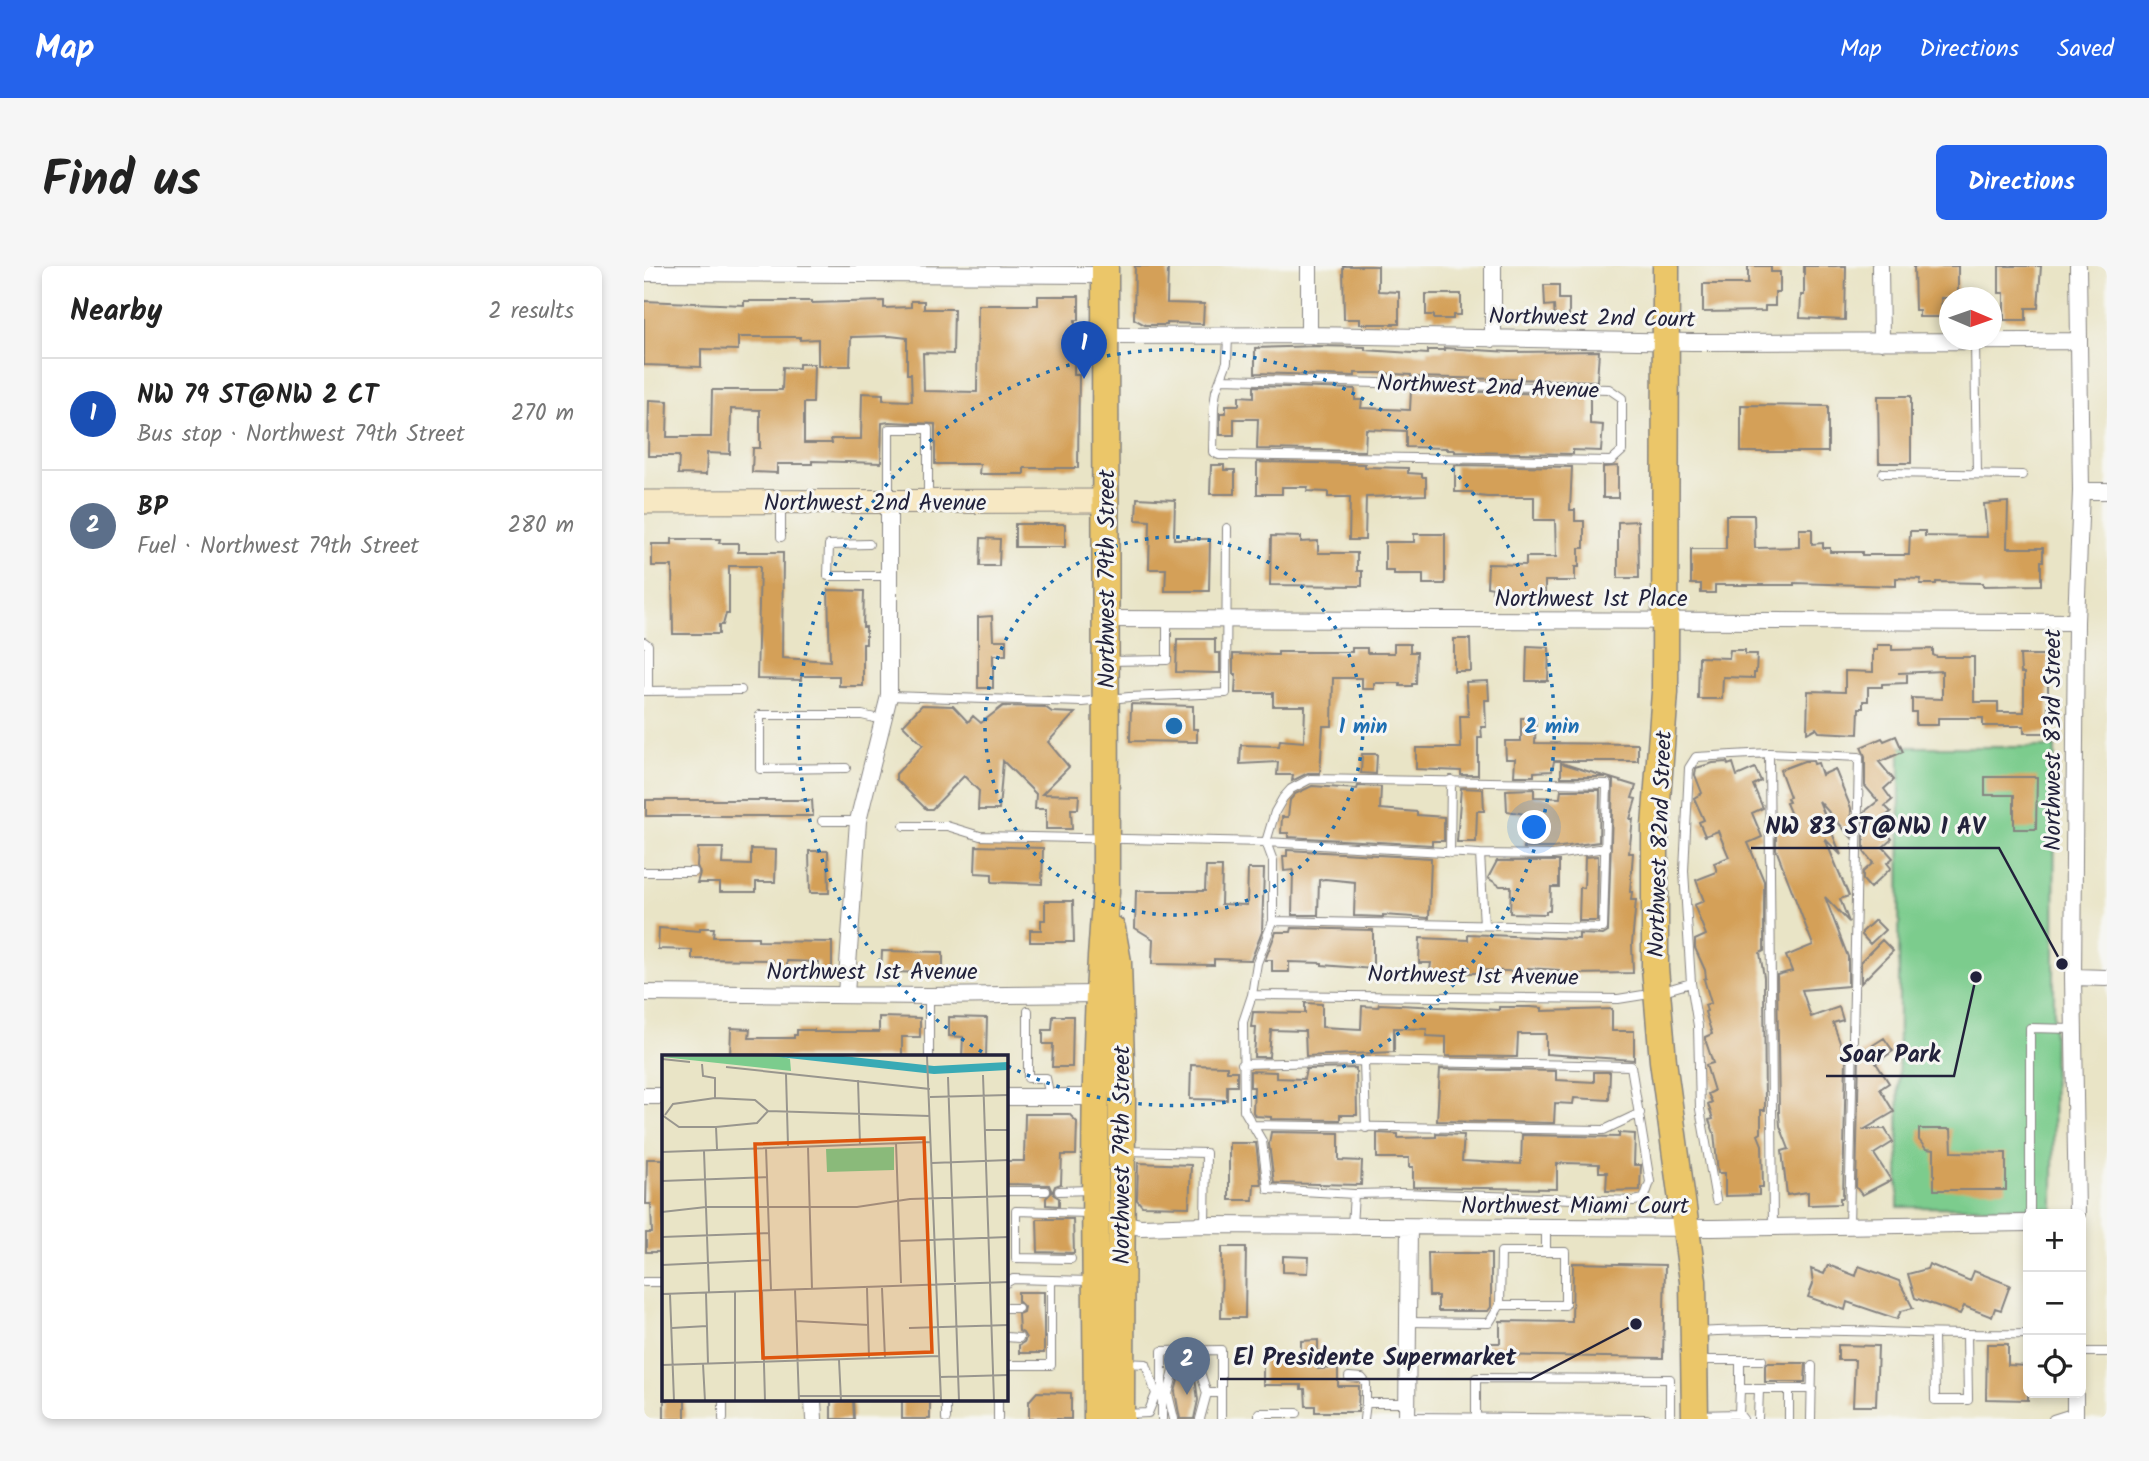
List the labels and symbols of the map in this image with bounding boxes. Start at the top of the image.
north arrow [1939,287,2002,350]
street label: Northwest 2nd Court [1488,299,1697,339]
pin: 1 [1061,321,1107,379]
street label: Northwest 2nd Avenue [1376,366,1600,410]
street label: Northwest 79th Street [1090,468,1126,689]
street label: Northwest 2nd Avenue [764,486,986,522]
street label: Northwest 1st Place [1494,582,1688,618]
street label: Northwest 83rd Street [2036,628,2072,851]
text: 1 min [1339,711,1387,744]
text: 2 min [1525,711,1579,744]
centre of rings [1162,714,1186,738]
street label: Northwest 82nd Street [1639,729,1683,958]
callout: NW 83 ST@NW 1 AV [1751,803,1999,848]
text: NW 83 ST@NW 1 AV [1765,808,1987,847]
your location [1517,810,1551,844]
street label: Northwest 1st Avenue [766,955,978,991]
street label: Northwest 1st Avenue [1367,957,1579,997]
callout: Soar Park [1826,1031,1954,1076]
text: Soar Park [1840,1036,1941,1075]
street label: Northwest 79th Street [1105,1044,1141,1265]
inset map [662,1055,1008,1402]
street label: Northwest Miami Court [1461,1189,1690,1225]
callout: El Presidente Supermarket [1220,1334,1531,1379]
pin: 2 [1164,1337,1210,1395]
text: El Presidente Supermarket [1234,1339,1518,1378]

